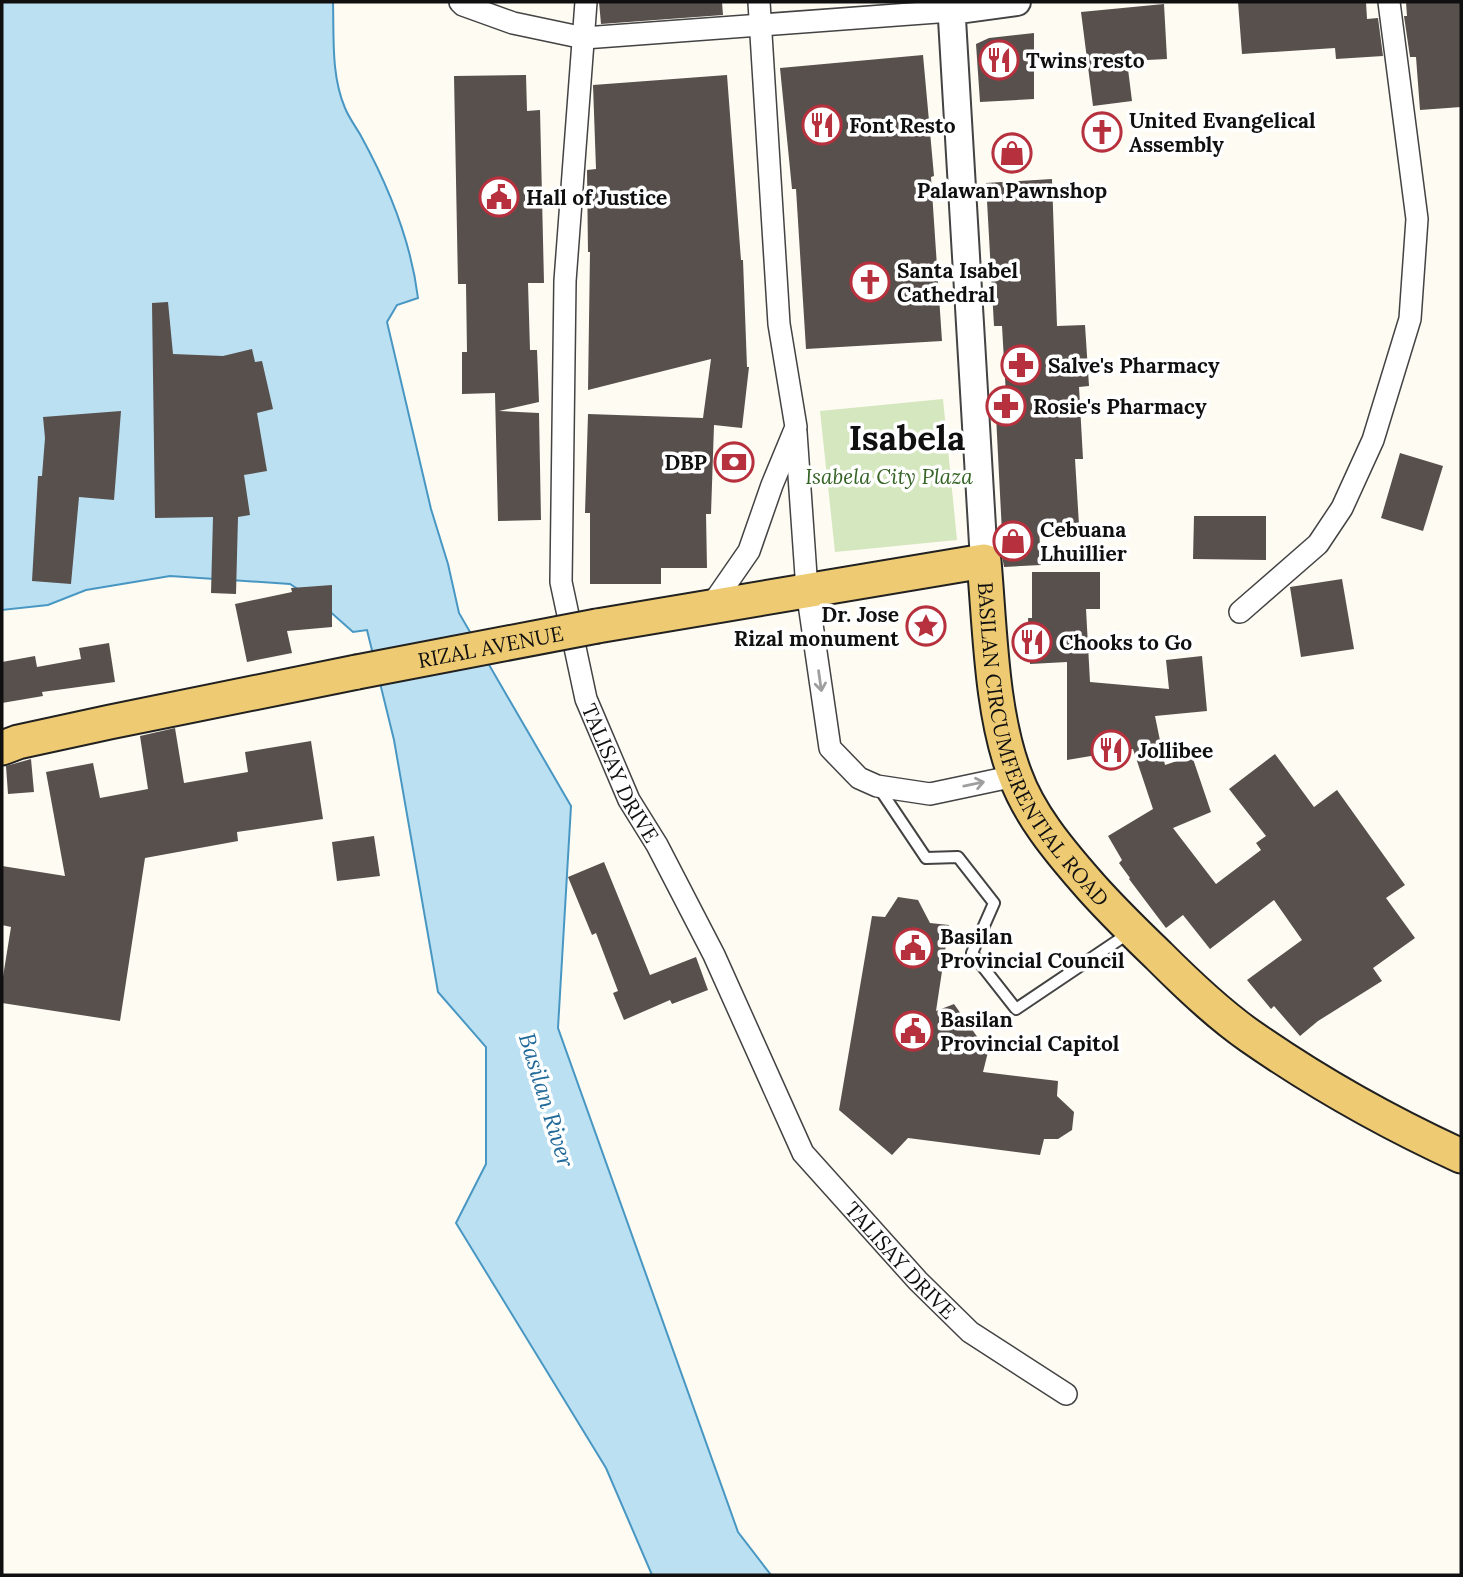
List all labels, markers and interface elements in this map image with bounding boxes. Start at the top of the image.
restaurant icon: Twins resto [978,39,1020,81]
place label: Twins resto [1026,47,1145,74]
restaurant icon: Font Resto [801,104,843,146]
place label: United Evangelical Assembly [1129,107,1316,158]
church icon: United Evangelical Assembly [1081,111,1123,153]
place label: Font Resto [849,112,956,139]
shop icon: Palawan Pawnshop [991,132,1033,174]
public building icon: Hall of Justice [478,176,520,218]
place label: Palawan Pawnshop [917,177,1107,204]
place label: Hall of Justice [526,184,667,211]
place label: Santa Isabel Cathedral [897,257,1018,308]
church icon: Santa Isabel Cathedral [849,261,891,303]
pharmacy icon: Salve's Pharmacy [1000,344,1042,386]
place label: Salve's Pharmacy [1048,352,1220,379]
pharmacy icon: Rosie's Pharmacy [985,385,1027,427]
place label: Rosie's Pharmacy [1033,393,1207,420]
district label: Isabela [849,415,965,460]
bank icon: DBP [713,441,755,483]
place label: DBP [664,449,708,476]
park label: Isabela City Plaza [805,463,973,490]
place label: Cebuana Lhuillier [1040,516,1127,567]
shop icon: Cebuana Lhuillier [992,520,1034,562]
street label: BASILAN CIRCUMFERENTIAL ROAD [972,581,1115,912]
place label: Dr. Jose Rizal monument [734,601,899,652]
place icon: Dr. Jose Rizal monument [905,605,947,647]
street label: RIZAL AVENUE [415,619,566,674]
restaurant icon: Chooks to Go [1011,621,1053,663]
place label: Chooks to Go [1059,629,1192,656]
one-way arrow [814,669,827,692]
street label: TALISAY DRIVE [576,699,665,847]
restaurant icon: Jollibee [1090,729,1132,771]
place label: Jollibee [1138,737,1213,764]
one-way arrow [962,777,985,791]
place label: Basilan Provincial Council [940,923,1125,974]
public building icon: Basilan Provincial Council [892,927,934,969]
place label: Basilan Provincial Capitol [940,1006,1120,1057]
public building icon: Basilan Provincial Capitol [892,1010,934,1052]
water label: Basilan River [513,1029,581,1171]
street label: TALISAY DRIVE [839,1196,962,1324]

